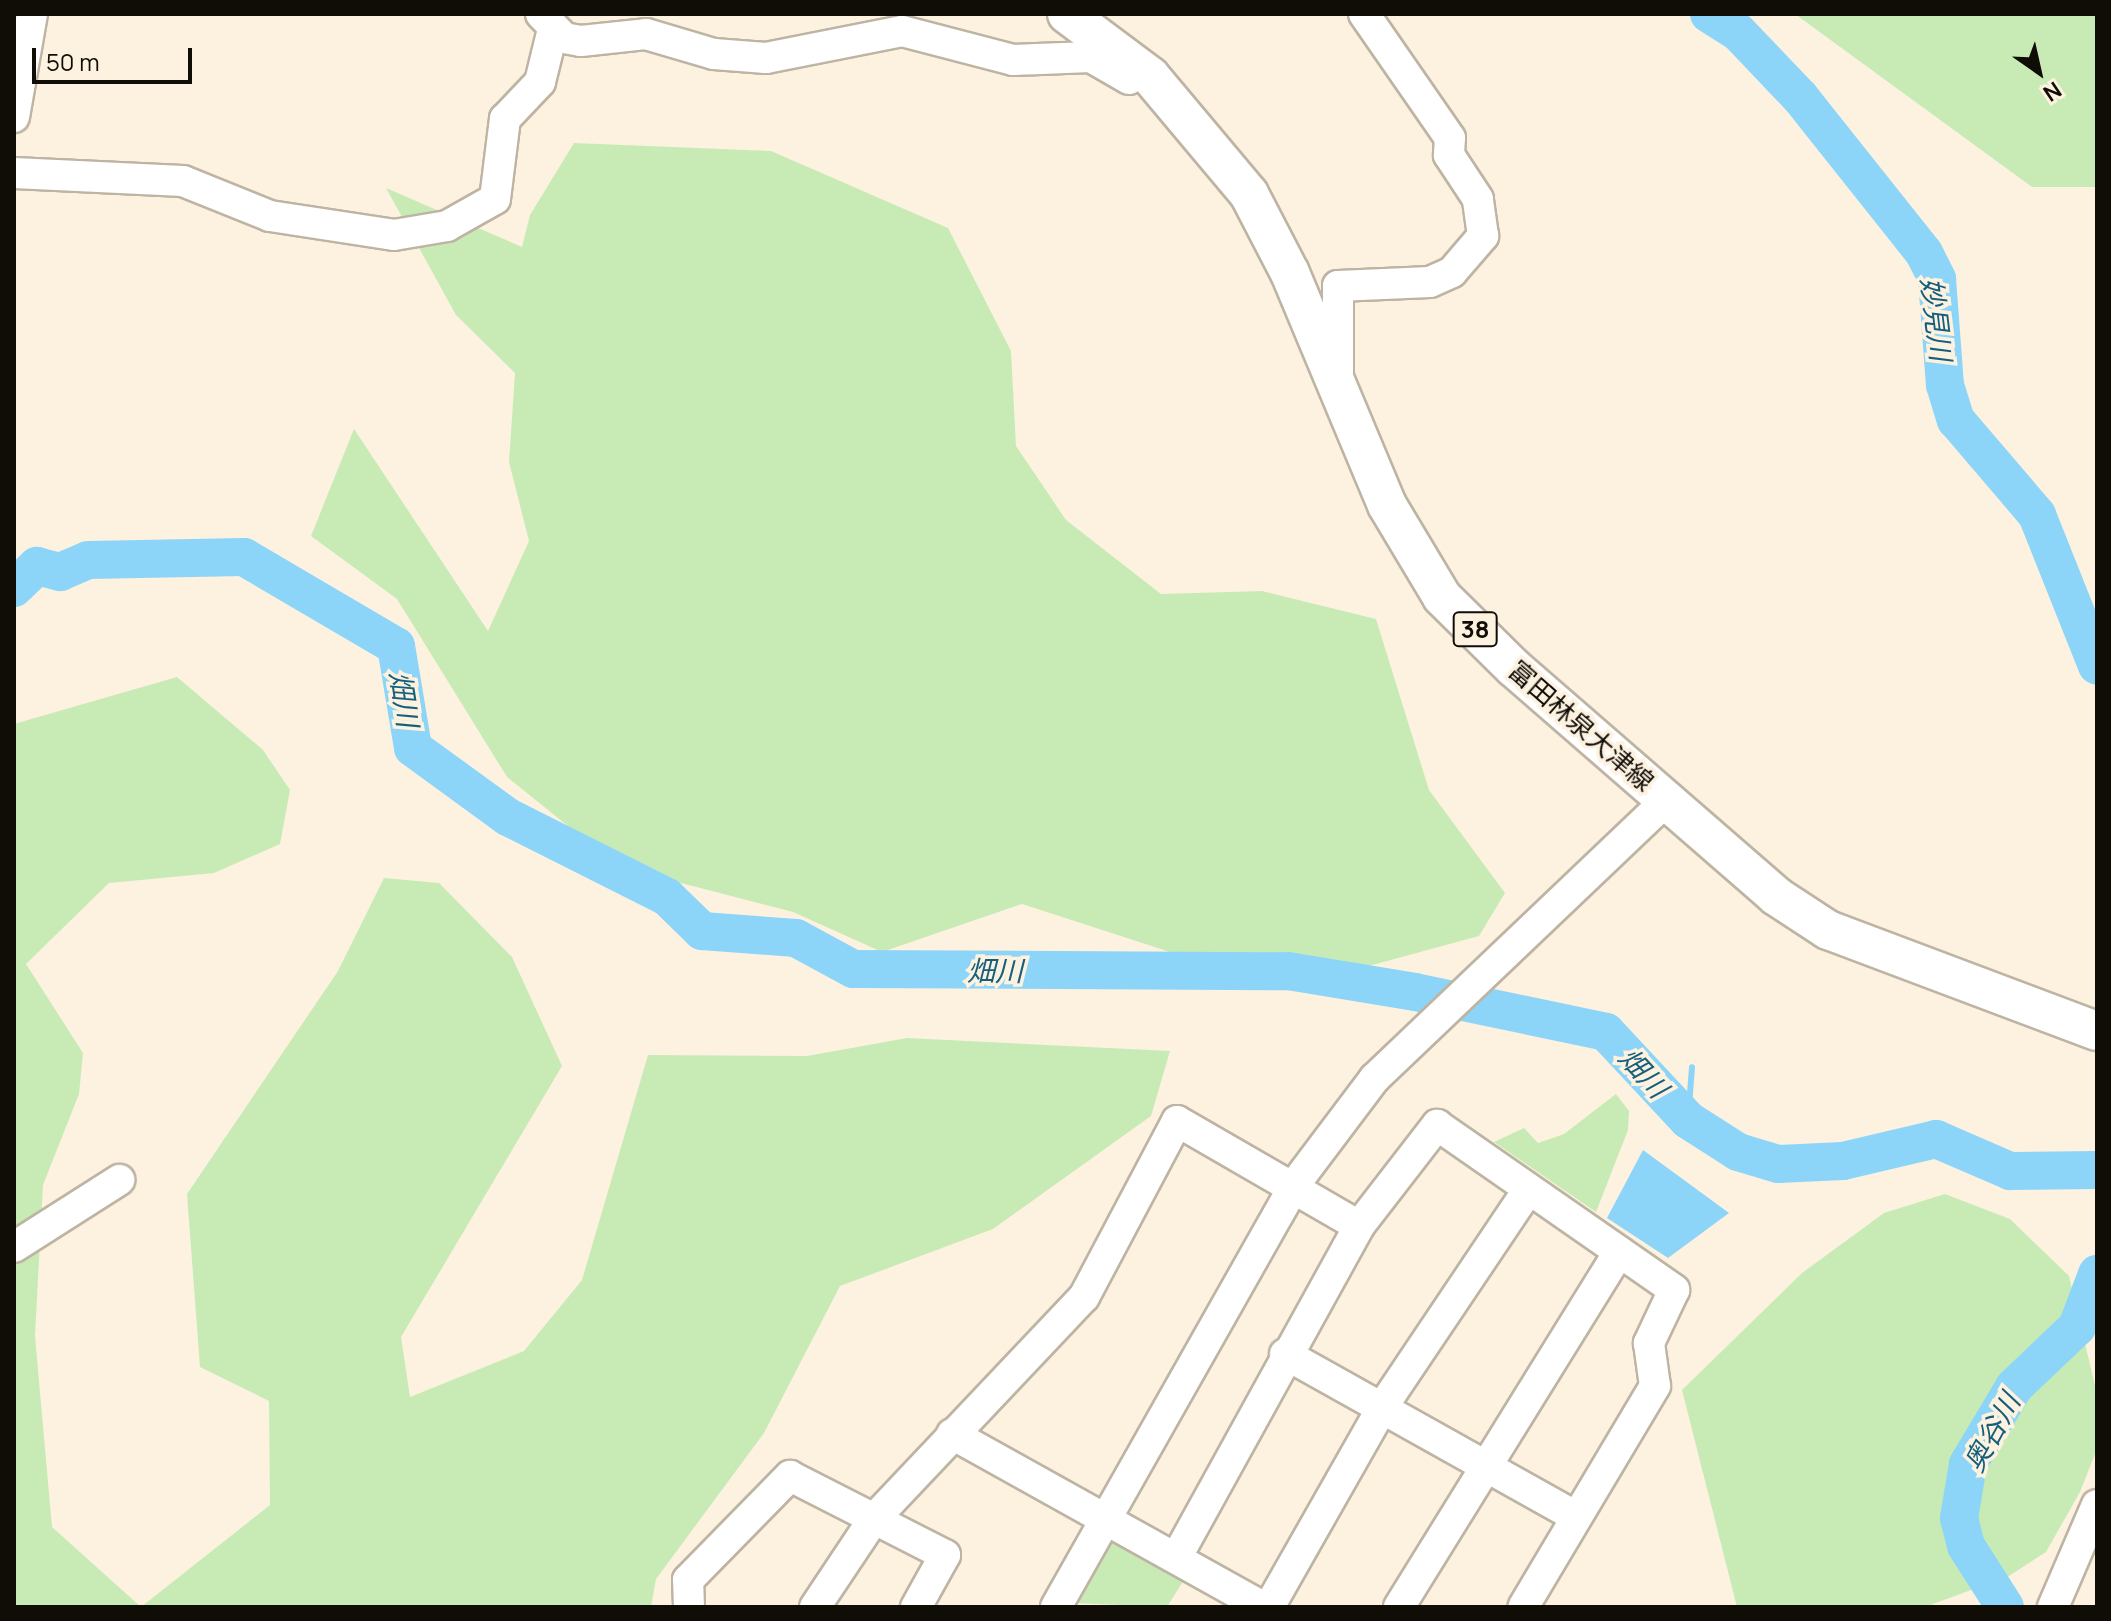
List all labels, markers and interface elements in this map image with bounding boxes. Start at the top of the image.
scale bar [36,32,196,82]
north arrow [1999,32,2079,112]
text: 50 m [46,45,100,78]
text: N [2037,75,2067,109]
water label: 妙見川 [1915,275,1959,363]
road number: 38 [1451,609,1499,649]
street label: 富田林泉大津線 [1502,655,1660,797]
water label: 畑川 [384,669,426,729]
water label: 畑川 [967,953,1023,987]
water label: 畑川 [1613,1040,1675,1104]
water label: 奥谷川 [1956,1387,2026,1477]

